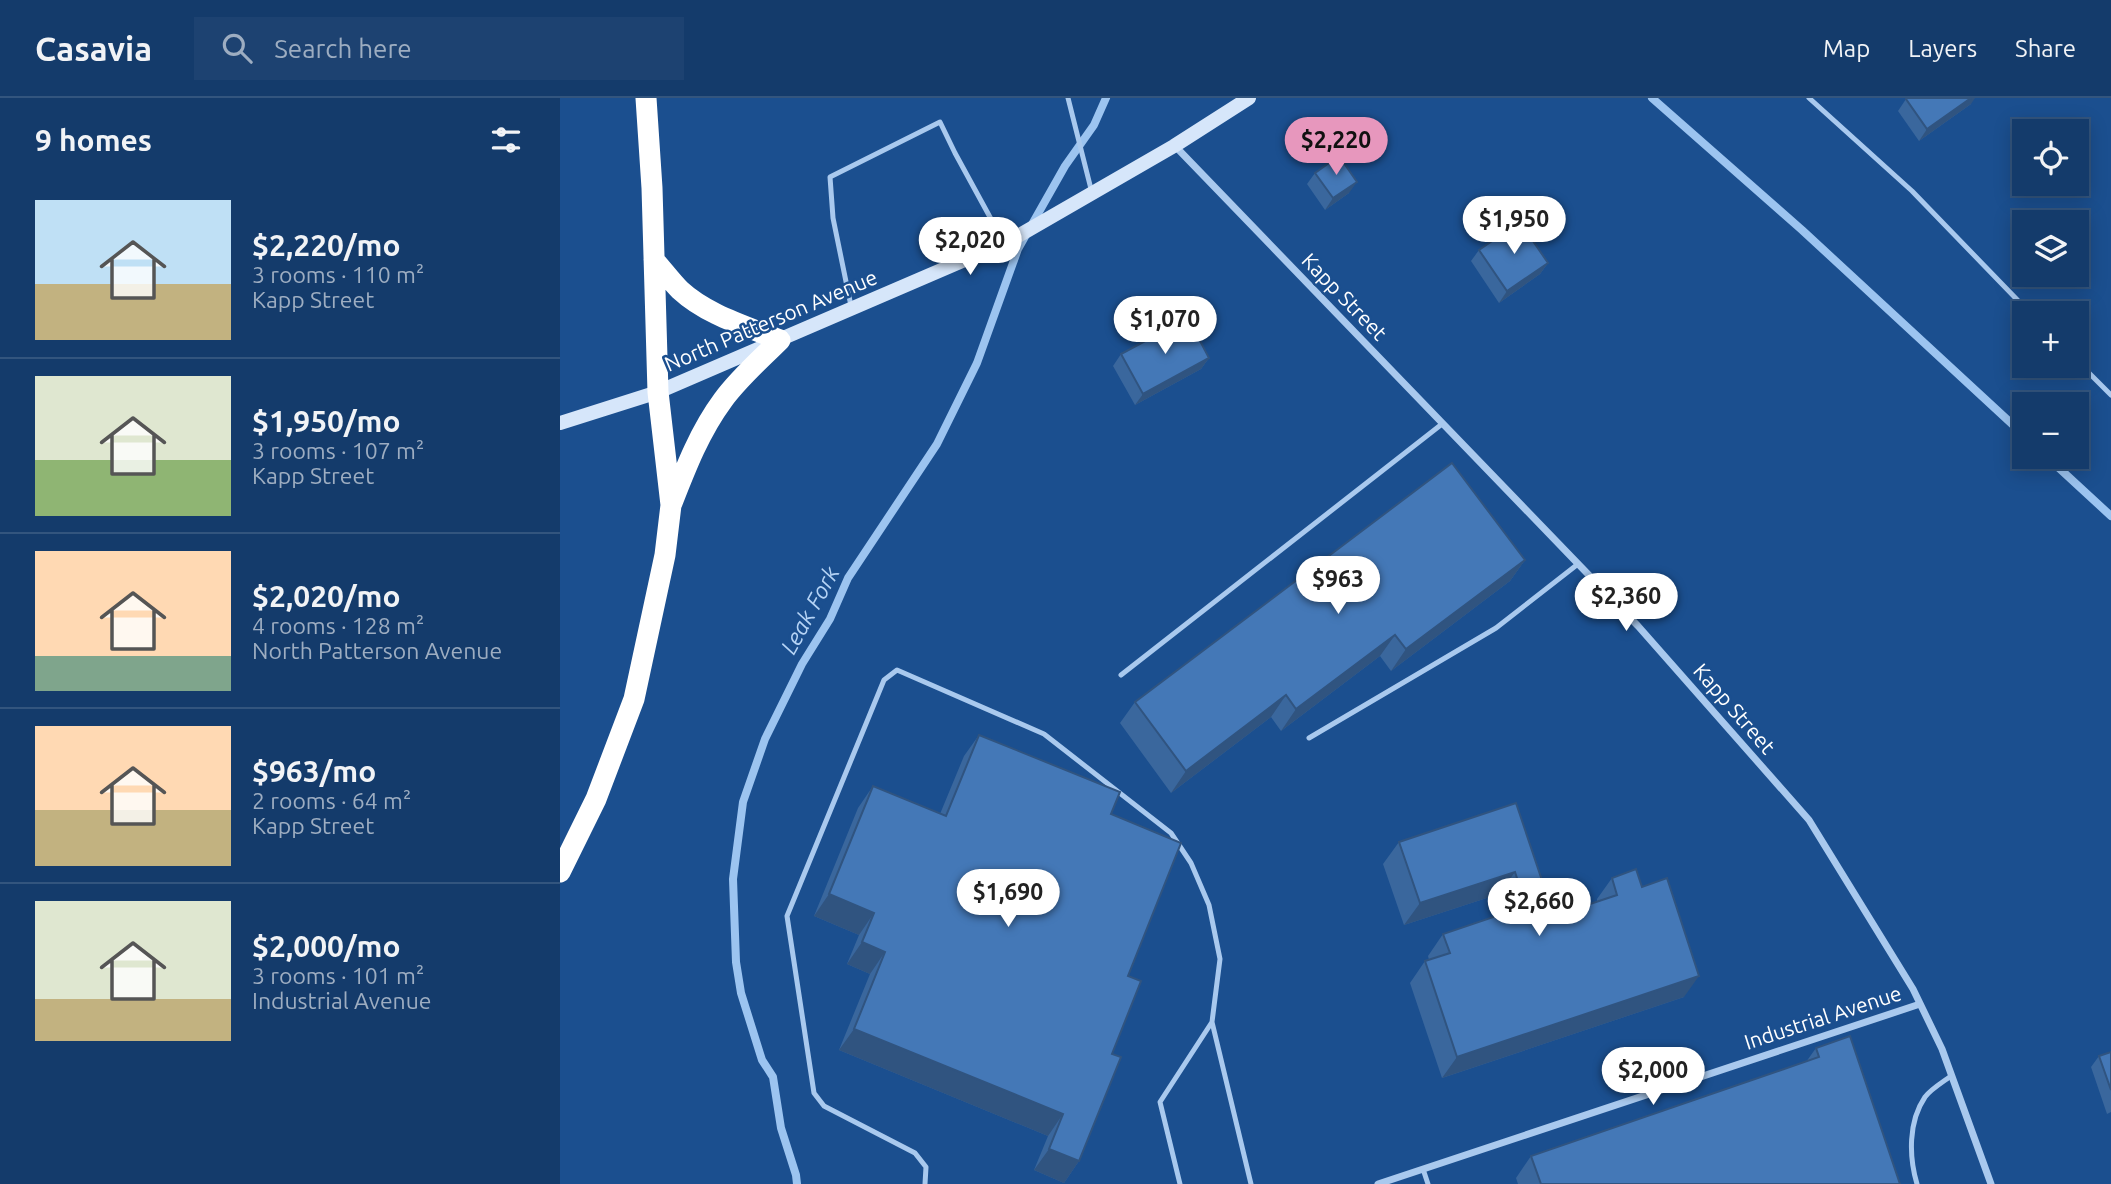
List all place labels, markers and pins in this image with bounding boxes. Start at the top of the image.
pin: $2,220 [1279,118,1393,177]
pin: $1,950 [1457,197,1571,256]
pin: $2,020 [913,218,1027,277]
pin: $1,070 [1108,296,1222,356]
pin: $963 [1297,556,1379,616]
pin: $2,360 [1569,574,1683,633]
pin: $1,690 [951,870,1065,929]
pin: $2,660 [1482,878,1596,938]
pin: $2,000 [1596,1048,1710,1107]

